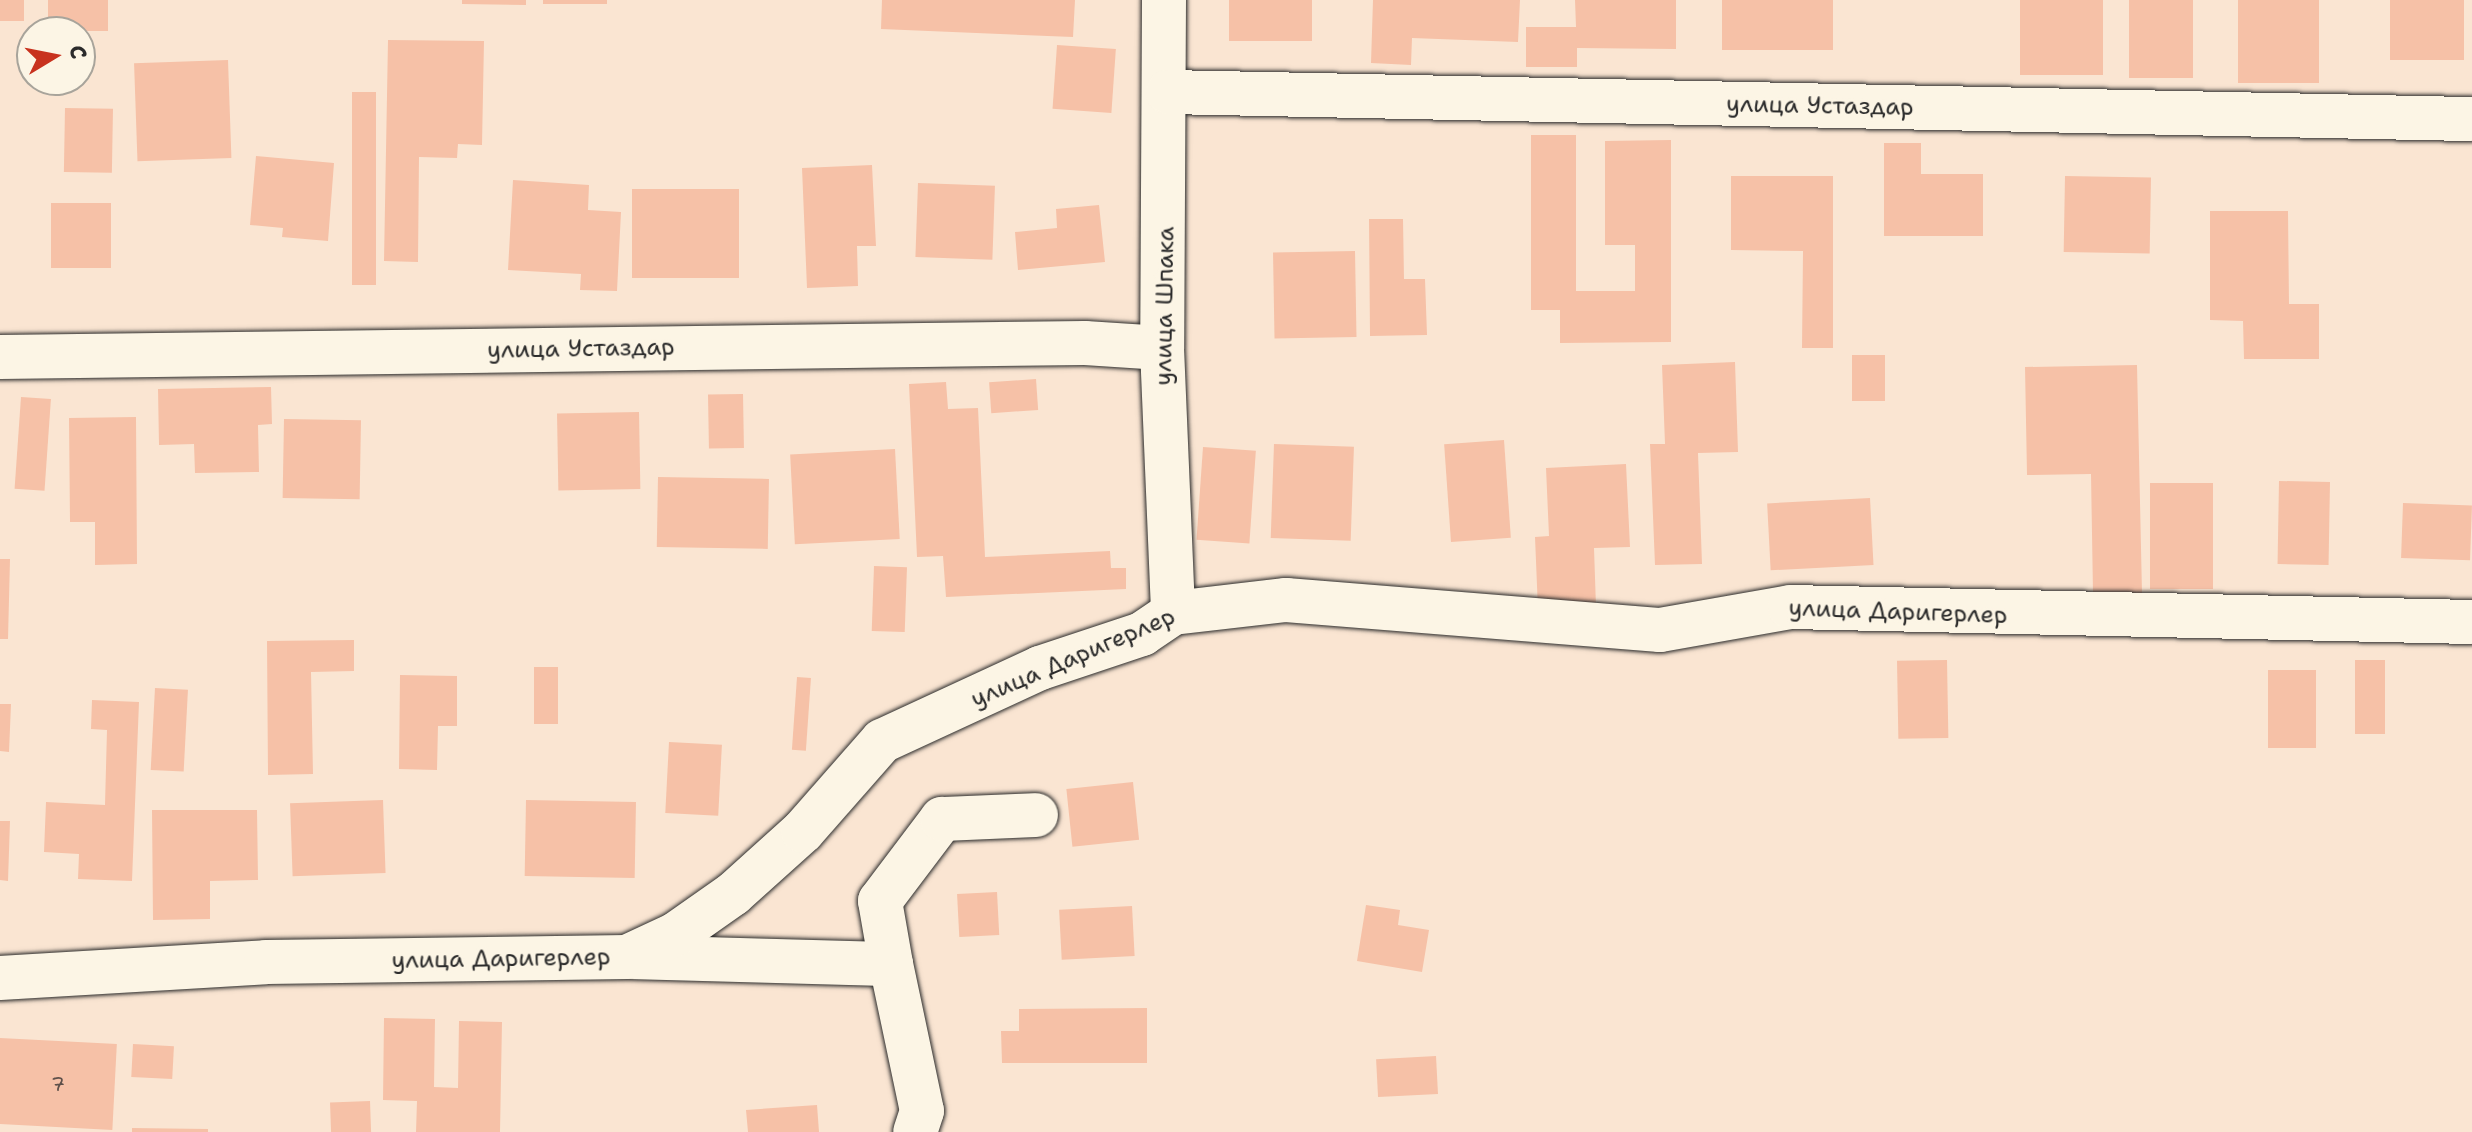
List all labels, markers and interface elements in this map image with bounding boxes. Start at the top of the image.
north arrow [16,16,96,96]
text: С [63,43,94,61]
street label: улица Устаздар [1726,90,1914,122]
street label: улица Шпака [1149,226,1181,386]
street label: улица Устаздар [487,333,675,365]
street label: улица Даригерлер [1788,594,2008,630]
street label: улица Даригерлер [967,602,1179,714]
street label: улица Даригерлер [391,943,611,975]
house number: 7 [51,1072,65,1096]

